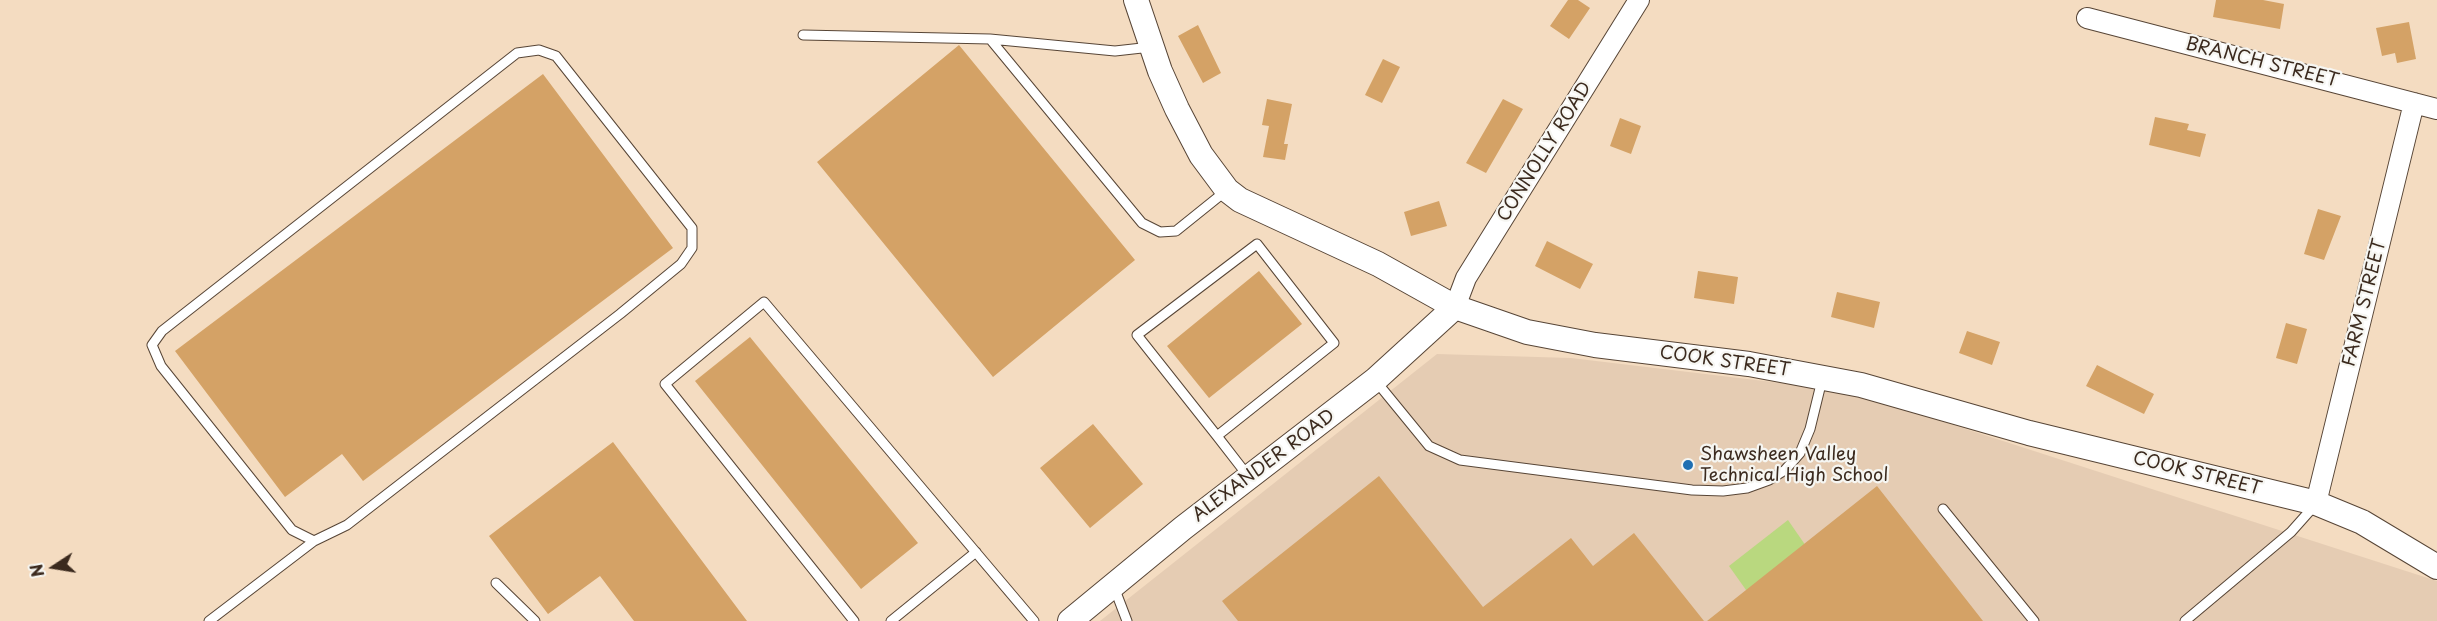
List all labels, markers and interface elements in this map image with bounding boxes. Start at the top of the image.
street label: BRANCH STREET [2183,34,2341,92]
street label: CONNOLLY ROAD [1493,78,1597,226]
street label: FARM STREET [2339,237,2391,369]
street label: COOK STREET [1658,342,1792,382]
street label: ALEXANDER ROAD [1188,405,1340,527]
place label: Shawsheen Valley Technical High School [1700,444,1888,486]
street label: COOK STREET [2130,448,2264,500]
marker: Shawsheen Valley Technical High School [1681,458,1695,472]
north arrow [24,537,84,597]
text: N [23,562,49,579]

